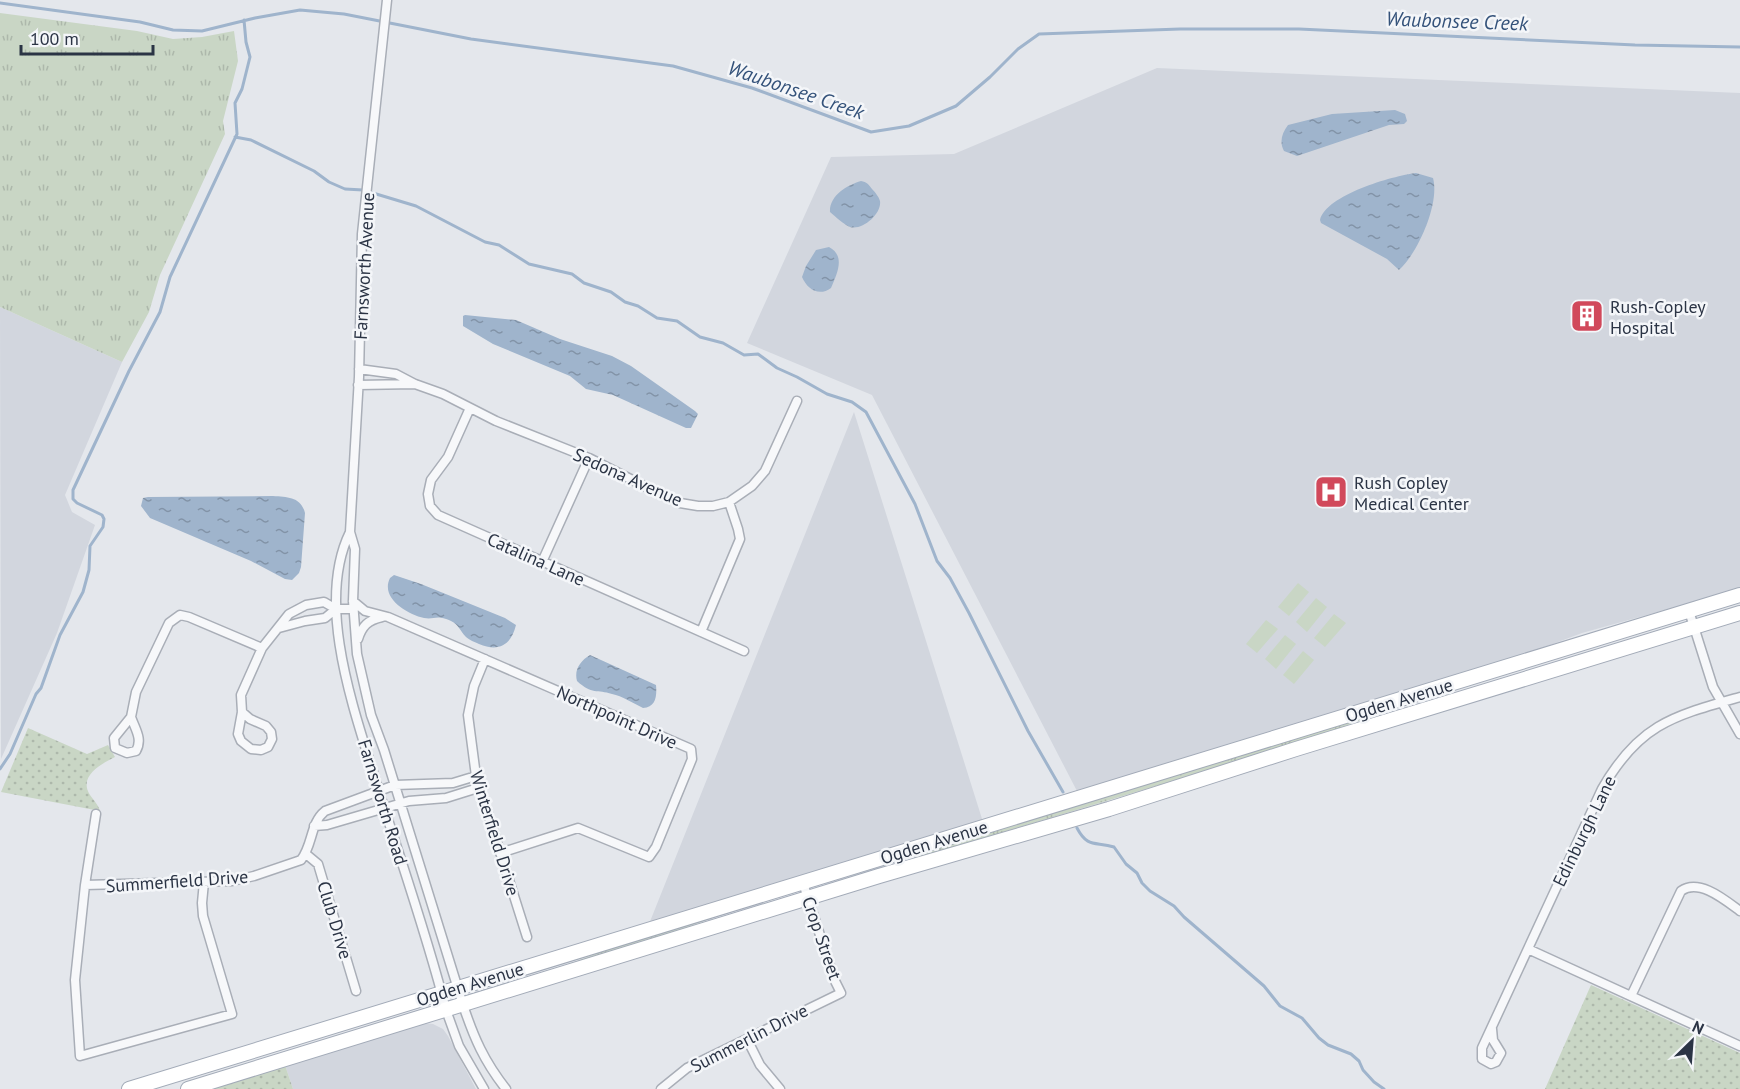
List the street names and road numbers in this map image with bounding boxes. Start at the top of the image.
street label: Farnsworth Avenue [349,192,379,340]
street label: Sedona Avenue [570,443,686,511]
street label: Catalina Lane [484,527,588,591]
street label: Ogden Avenue [1343,673,1455,727]
street label: Northpoint Drive [553,680,681,754]
street label: Farnsworth Road [353,736,413,868]
street label: Winterfield Drive [465,768,525,898]
street label: Edinburgh Lane [1547,772,1621,890]
street label: Ogden Avenue [878,815,990,869]
street label: Summerfield Drive [105,865,249,897]
street label: Club Drive [312,878,358,962]
street label: Crop Street [797,893,847,983]
street label: Ogden Avenue [414,957,526,1011]
street label: Summerlin Drive [686,999,812,1077]

